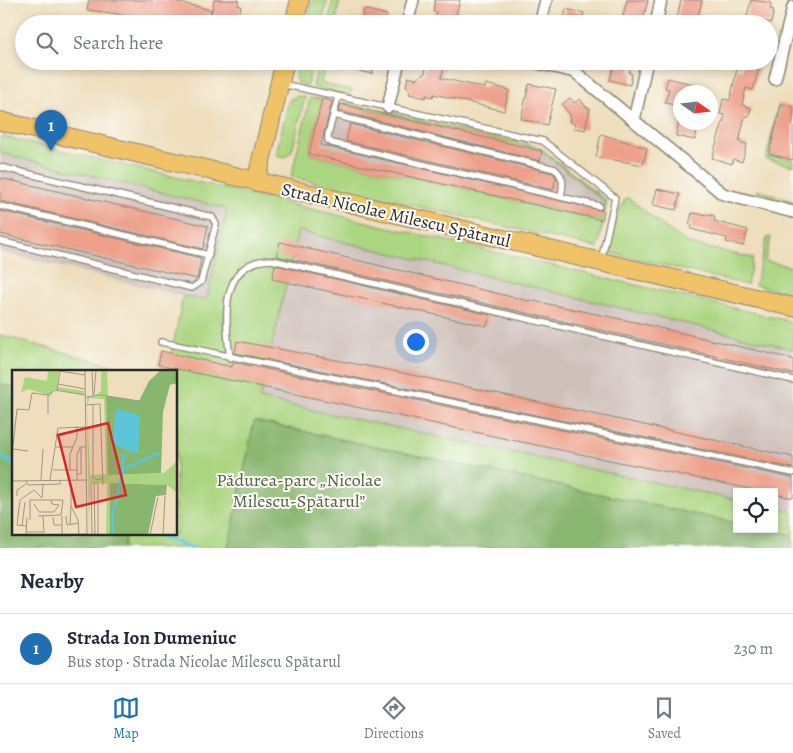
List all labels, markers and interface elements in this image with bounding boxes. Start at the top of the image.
search box [15,15,778,70]
icon: search [33,29,61,57]
text: Search here [73,30,163,56]
north arrow [673,85,718,130]
pin: 1 [35,110,67,151]
street label: Strada Nicolae Milescu Spătarul [279,177,513,253]
your location [403,329,429,355]
inset map [12,370,178,536]
park label: Pădurea-parc „Nicolae Milescu-Spătarul” [217,468,381,513]
map controls [733,488,778,533]
button: locate [733,488,778,533]
text: Nearby [20,567,83,595]
text: Strada Ion Dumeniuc [67,625,236,651]
text: 1 [33,638,39,660]
text: 230 m [734,638,773,660]
text: Bus stop · Strada Nicolae Milescu Spătarul [67,651,341,673]
tab: Map [112,694,140,743]
tab: Directions [364,694,424,743]
tab: Saved [648,694,681,743]

